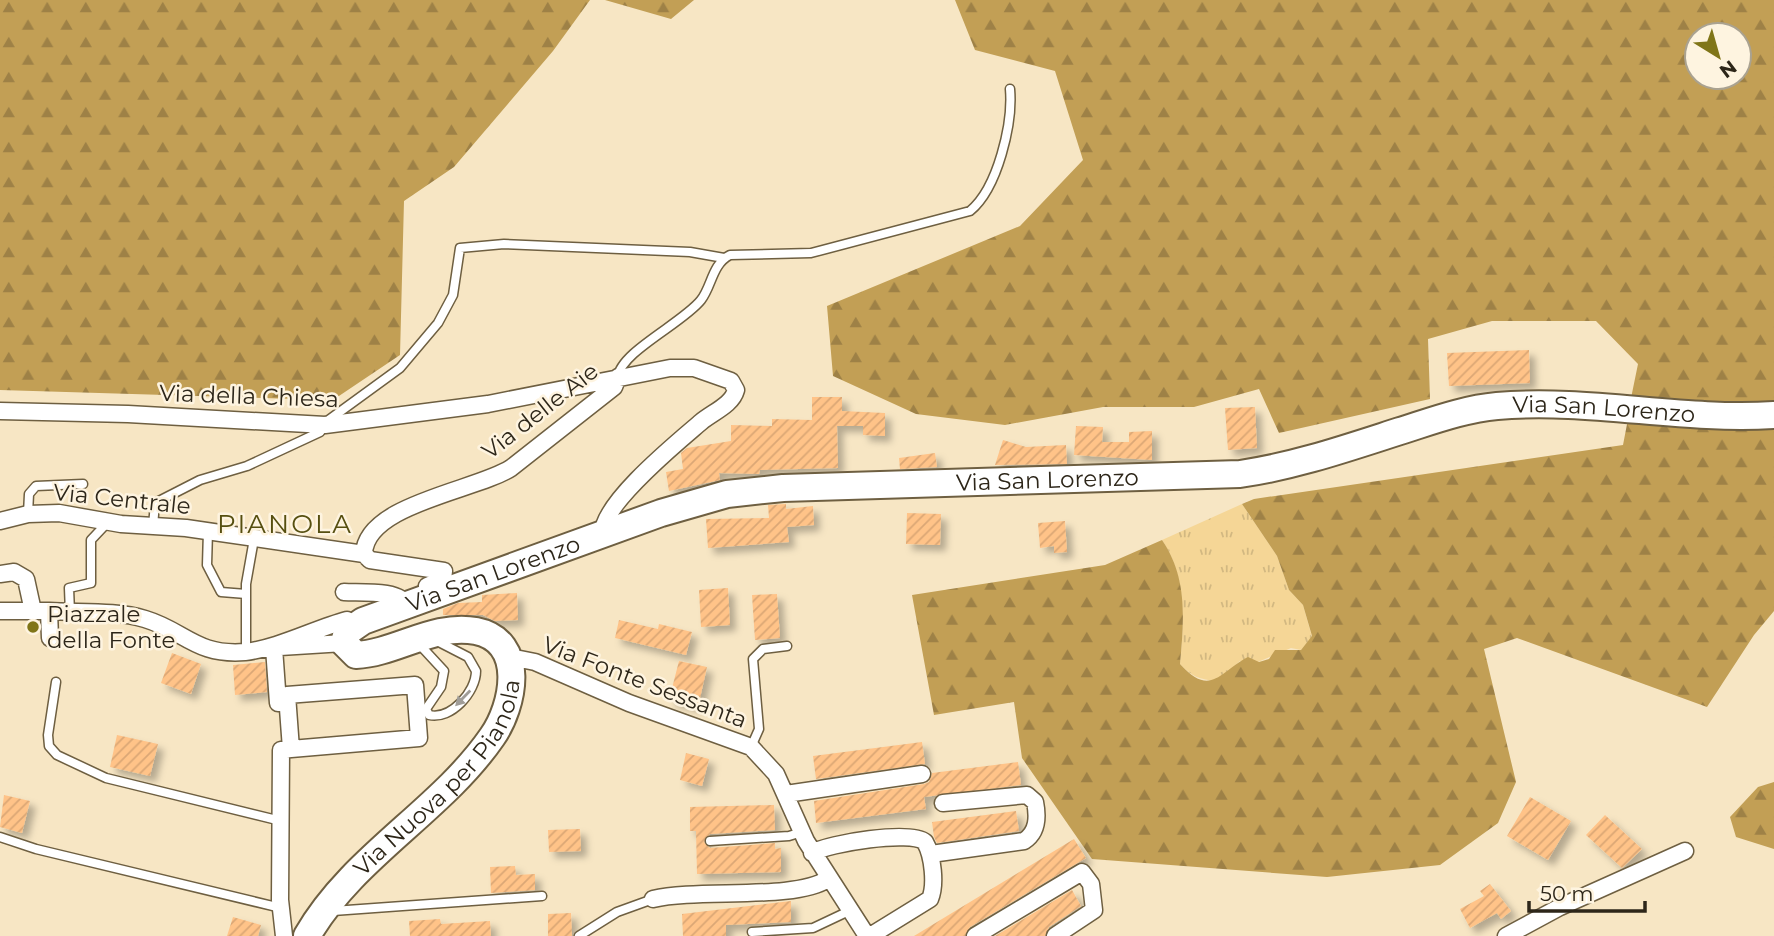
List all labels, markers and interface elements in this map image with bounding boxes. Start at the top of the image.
north arrow [1683,21,1753,91]
text: N [1715,55,1741,83]
street label: Via delle Aie [476,357,604,465]
street label: Via della Chiesa [159,379,339,413]
street label: Via San Lorenzo [1512,390,1696,428]
street label: Via San Lorenzo [955,463,1139,497]
street label: Via Centrale [52,478,192,520]
district label: PIANOLA [217,508,353,540]
street label: Via San Lorenzo [402,529,584,618]
place label: Piazzale della Fonte [47,600,175,654]
marker: Piazzale della Fonte [25,619,41,635]
street label: Via Fonte Sessanta [539,630,751,734]
street label: Via Nuova per Pianola [348,678,526,882]
one-way arrow [455,690,472,707]
scale bar [1529,870,1644,914]
text: 50 m [1540,881,1594,906]

